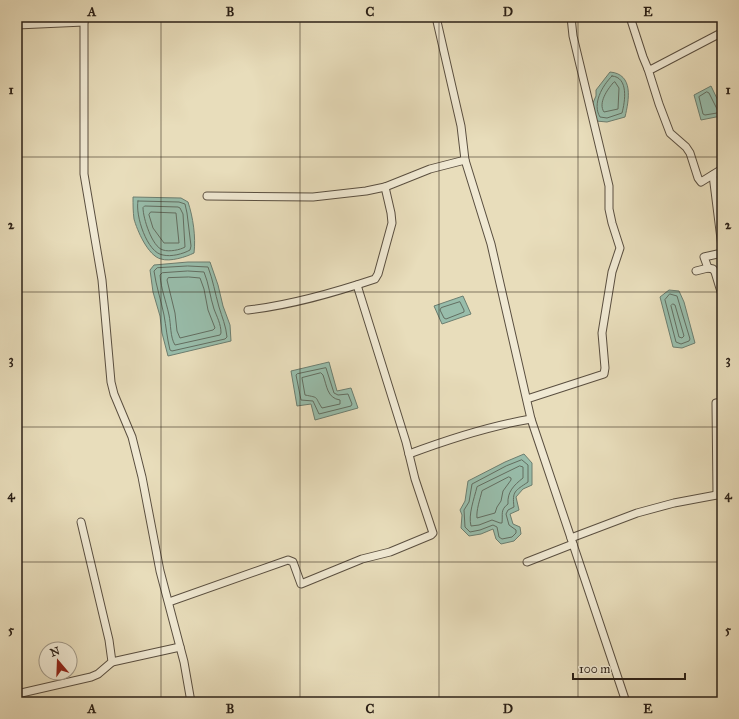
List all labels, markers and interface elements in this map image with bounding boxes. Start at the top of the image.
text: A [87,4,97,20]
text: B [226,4,235,20]
text: C [366,4,375,20]
text: D [503,4,513,20]
text: E [643,4,653,20]
text: 1 [8,82,14,98]
text: 1 [725,82,731,98]
text: 2 [8,217,15,233]
text: 2 [725,217,732,233]
text: 3 [8,352,14,368]
text: 3 [725,352,731,368]
text: 4 [7,487,15,503]
text: 4 [724,487,732,503]
text: 5 [8,622,15,638]
text: 5 [725,622,732,638]
north arrow [38,641,78,681]
text: N [48,644,62,660]
scale bar [573,655,685,681]
text: 100 m [579,662,610,676]
text: A [87,701,97,717]
text: B [226,701,235,717]
text: C [366,701,375,717]
text: D [503,701,513,717]
text: E [643,701,653,717]

